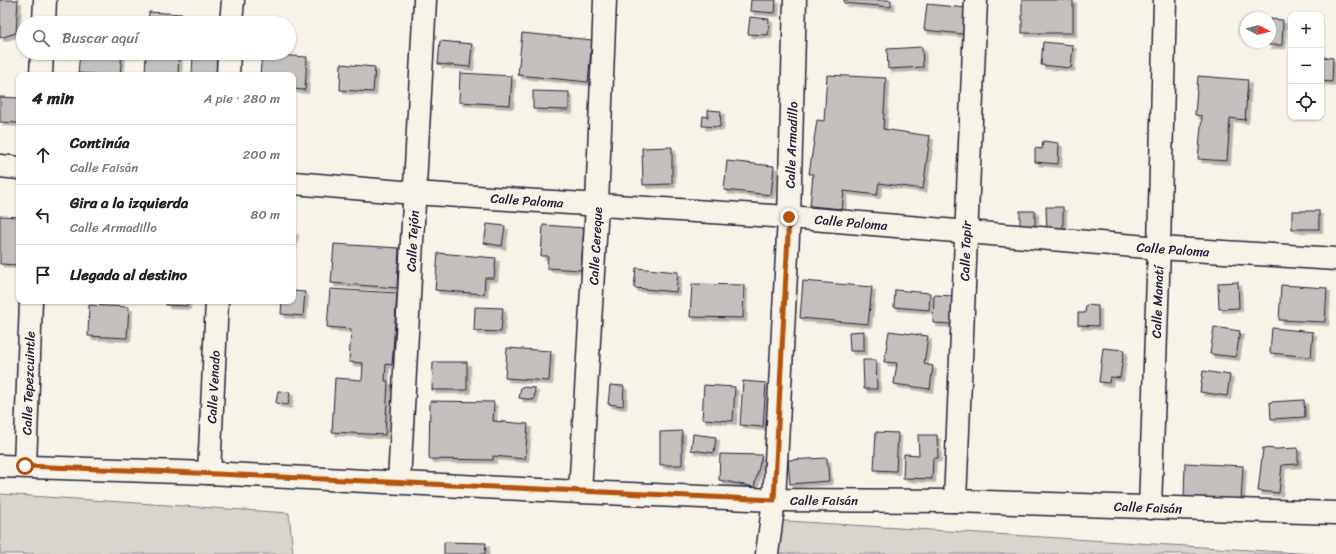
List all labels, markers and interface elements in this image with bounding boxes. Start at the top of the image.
north arrow [1240,12,1276,48]
map controls [1288,12,1324,120]
button: + [1288,12,1324,48]
search box [16,16,296,60]
text: Buscar aquí [62,25,139,51]
icon: search [30,27,52,49]
button: − [1288,48,1324,84]
text: 4 min [32,83,74,113]
button: locate [1288,84,1324,120]
text: A pie · 280 m [204,87,280,110]
street label: Calle Armadillo [778,101,805,189]
text: Continúa [70,130,129,156]
text: 200 m [243,143,280,166]
icon: ahead [32,144,54,166]
text: Calle Faisán [70,156,138,179]
street label: Calle Paloma [490,186,565,215]
text: Gira a la izquierda [70,190,188,216]
text: 80 m [251,203,280,226]
icon: left [32,204,54,226]
street label: Calle Cereque [582,206,609,286]
route end [780,208,798,226]
street label: Calle Paloma [814,208,889,237]
street label: Calle Tejón [399,210,426,272]
text: Calle Armadillo [70,216,157,239]
street label: Calle Tapir [953,220,978,281]
street label: Calle Paloma [1136,235,1211,264]
text: Llegada al destino [70,262,187,288]
icon: arrive [32,264,54,286]
street label: Calle Manatí [1145,264,1170,339]
street label: Calle Tepezcuintle [15,330,42,435]
street label: Calle Venado [200,350,227,424]
route start [16,457,34,475]
street label: Calle Faisán [790,489,858,512]
street label: Calle Faisán [1114,495,1182,520]

